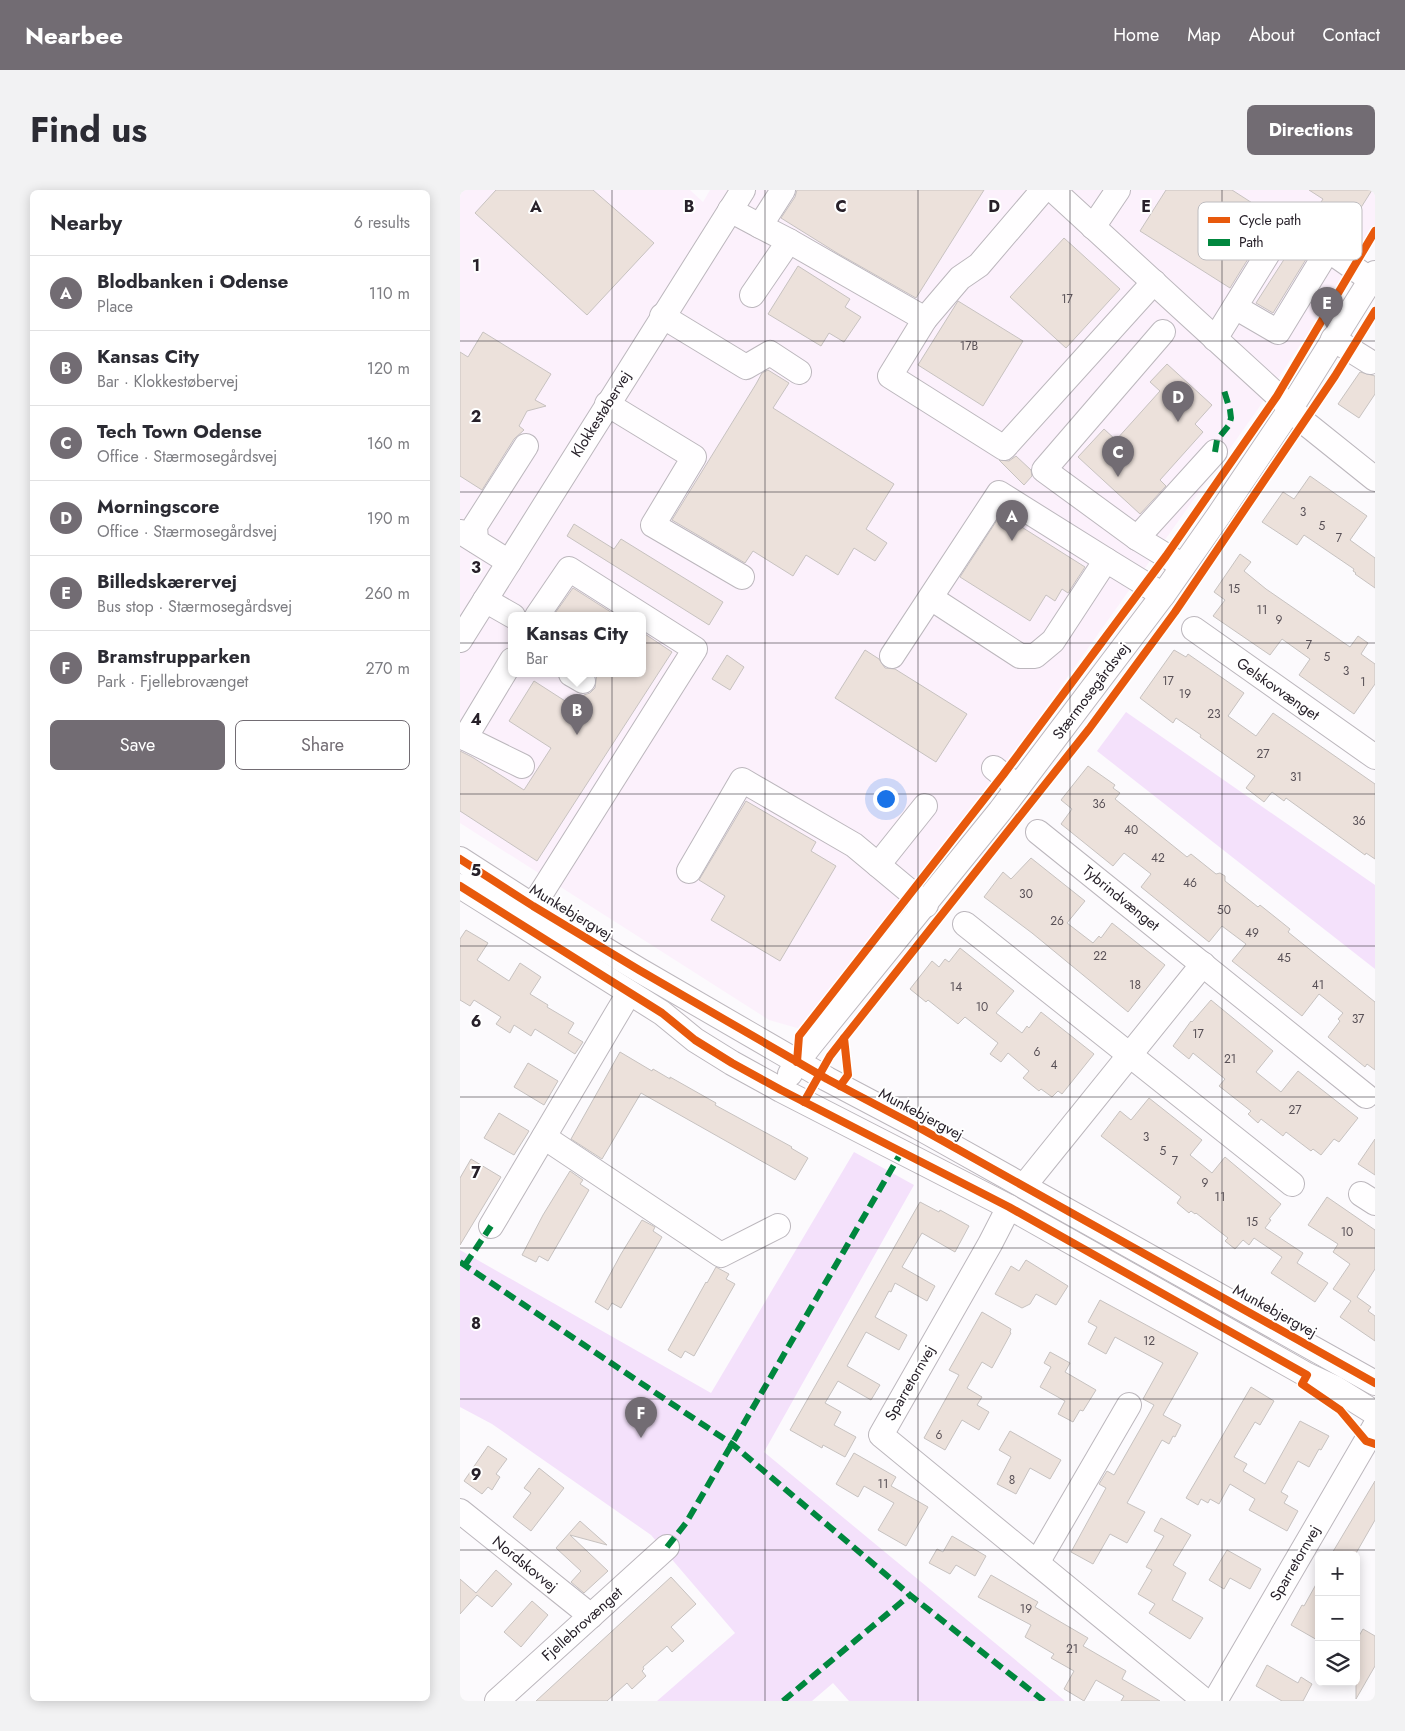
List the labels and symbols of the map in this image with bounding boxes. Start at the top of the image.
text: A [529,195,542,218]
text: B [684,195,694,218]
text: C [835,195,847,218]
text: D [988,195,1000,218]
text: E [1141,195,1151,218]
legend [1198,202,1362,260]
text: Cycle path [1239,210,1301,230]
text: Path [1239,232,1264,252]
text: 1 [472,254,480,277]
pin: E [1311,287,1343,328]
house number: 17 [1061,290,1074,308]
house number: 17B [960,337,978,355]
street label: Klokkestøbervej [566,366,636,462]
pin: D [1162,381,1194,422]
text: 2 [471,405,481,428]
pin: C [1102,436,1134,477]
pin: A [996,500,1028,541]
house number: 3 [1300,503,1307,521]
house number: 5 [1319,517,1326,535]
house number: 7 [1336,529,1343,547]
text: 3 [471,556,481,579]
house number: 15 [1228,580,1240,598]
house number: 11 [1257,601,1267,619]
house number: 9 [1276,611,1283,629]
house number: 7 [1306,636,1313,654]
street label: Stærmosegårdsvej [1047,638,1135,744]
house number: 5 [1324,648,1331,666]
street label: Gelskovvænget [1232,652,1324,726]
house number: 3 [1343,662,1350,680]
house number: 17 [1162,672,1175,690]
house number: 1 [1360,673,1366,691]
house number: 19 [1179,685,1191,703]
pin: B [561,694,593,735]
house number: 23 [1207,705,1221,723]
text: 4 [470,708,482,731]
house number: 27 [1256,745,1270,763]
house number: 31 [1290,768,1302,786]
your location [873,786,899,812]
house number: 36 [1092,795,1106,813]
house number: 36 [1352,812,1366,830]
house number: 40 [1124,821,1138,839]
house number: 42 [1151,849,1165,867]
text: 5 [471,859,481,882]
street label: Tybrindvænget [1078,860,1165,936]
house number: 46 [1183,874,1197,892]
street label: Munkebjergvej [525,879,617,945]
house number: 30 [1019,885,1033,903]
house number: 50 [1217,901,1231,919]
house number: 26 [1050,912,1064,930]
house number: 49 [1245,924,1259,942]
house number: 22 [1093,947,1107,965]
house number: 45 [1277,949,1291,967]
house number: 18 [1129,976,1141,994]
house number: 41 [1312,976,1324,994]
house number: 14 [950,978,962,996]
house number: 10 [976,998,988,1016]
text: 6 [471,1010,481,1033]
house number: 37 [1352,1010,1365,1028]
house number: 17 [1192,1025,1205,1043]
house number: 6 [1034,1043,1041,1061]
house number: 21 [1224,1050,1236,1068]
house number: 4 [1051,1056,1058,1074]
street label: Munkebjergvej [875,1082,967,1146]
house number: 27 [1288,1101,1302,1119]
house number: 3 [1143,1128,1150,1146]
house number: 5 [1160,1142,1167,1160]
house number: 7 [1172,1152,1179,1170]
text: 7 [471,1161,481,1184]
house number: 9 [1202,1174,1209,1192]
house number: 11 [1215,1188,1225,1206]
house number: 15 [1246,1213,1258,1231]
house number: 10 [1341,1223,1353,1241]
street label: Munkebjergvej [1229,1279,1321,1343]
text: 8 [471,1312,481,1335]
house number: 12 [1143,1332,1155,1350]
street label: Sparretornvej [879,1341,941,1425]
pin: F [625,1397,657,1438]
house number: 6 [936,1426,943,1444]
text: 9 [471,1463,481,1486]
house number: 8 [1009,1471,1015,1489]
house number: 11 [878,1475,888,1493]
street label: Sparretornvej [1264,1521,1326,1605]
street label: Nordskovvej [487,1531,563,1597]
street label: Fjellebrovænget [537,1582,627,1666]
house number: 19 [1020,1600,1032,1618]
house number: 21 [1066,1640,1078,1658]

